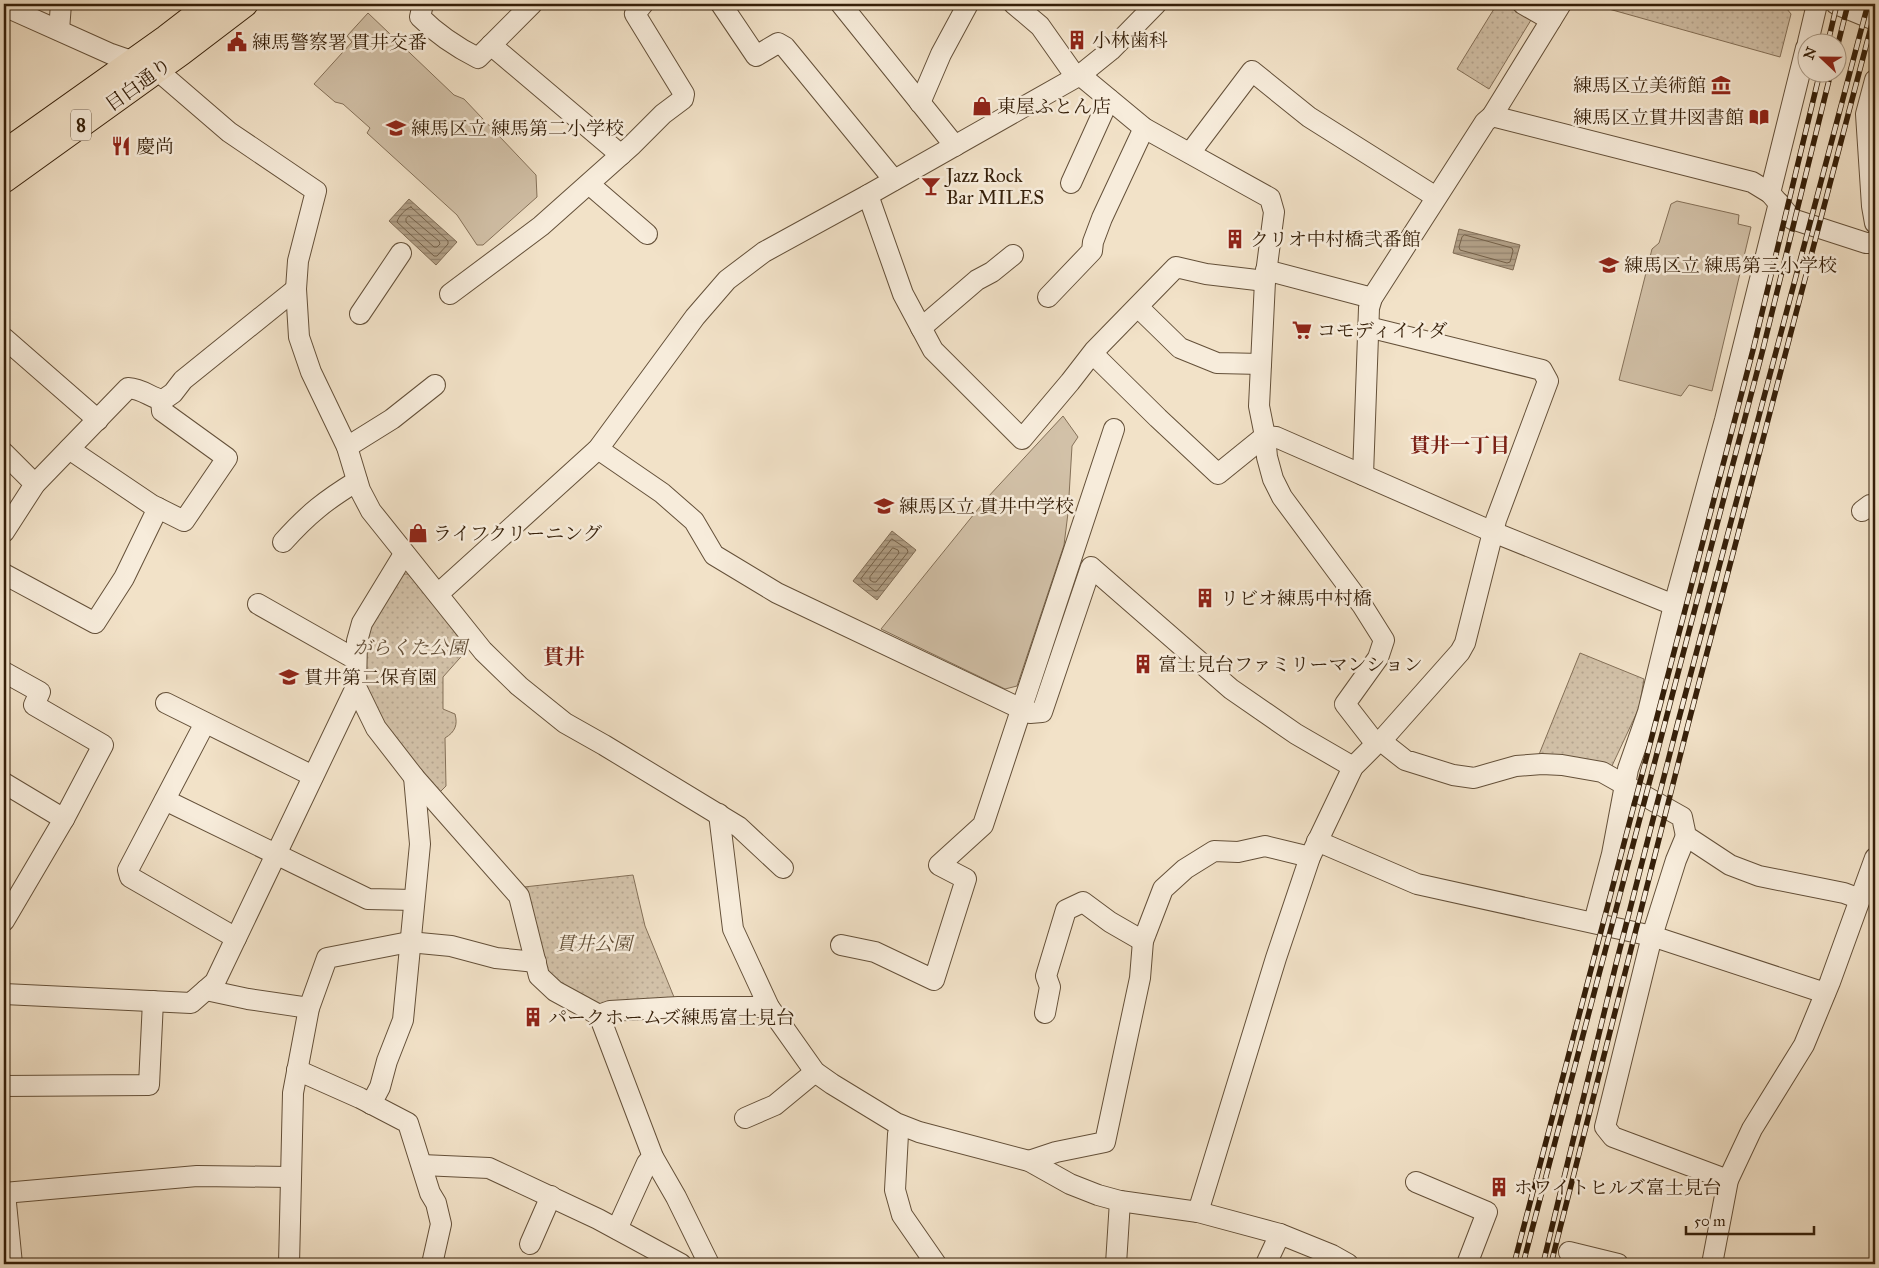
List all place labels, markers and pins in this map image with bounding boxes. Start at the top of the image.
building icon: 小林歯科 [1066,29,1088,51]
place label: 小林歯科 [1092,29,1168,52]
public building icon: 練馬警察署 貫井交番 [226,31,248,53]
place label: 練馬警察署 貫井交番 [252,31,427,54]
place label: 練馬区立美術館 [1573,74,1706,97]
museum icon: 練馬区立美術館 [1710,74,1732,96]
shop icon: 東屋ふとん店 [971,95,993,117]
place label: 東屋ふとん店 [997,95,1111,118]
place label: 練馬区立貫井図書館 [1573,106,1744,129]
library icon: 練馬区立貫井図書館 [1748,106,1770,128]
school or university icon: 練馬区立 練馬第二小学校 [385,117,407,139]
place label: 練馬区立 練馬第二小学校 [411,117,624,140]
restaurant icon: 慶尚 [110,135,132,157]
place label: 慶尚 [136,135,174,158]
place label: Jazz Rock Bar MILES [944,164,1044,209]
bar icon: Jazz Rock Bar MILES [920,175,942,197]
building icon: クリオ中村橋弐番館 [1224,228,1246,250]
place label: クリオ中村橋弐番館 [1250,228,1421,251]
school or university icon: 練馬区立 練馬第三小学校 [1598,254,1620,276]
place label: 練馬区立 練馬第三小学校 [1624,254,1837,277]
supermarket icon: コモディイイダ [1291,319,1313,341]
place label: コモディイイダ [1317,319,1448,342]
school or university icon: 練馬区立 貫井中学校 [873,495,895,517]
place label: 練馬区立 貫井中学校 [899,495,1074,518]
shop icon: ライフクリーニング [407,522,429,544]
place label: ライフクリーニング [433,522,602,545]
building icon: リビオ練馬中村橋 [1194,587,1216,609]
place label: リビオ練馬中村橋 [1220,587,1372,610]
building icon: 富士見台ファミリーマンション [1132,653,1154,675]
place label: 富士見台ファミリーマンション [1158,653,1423,676]
school or university icon: 貫井第二保育園 [278,666,300,688]
place label: 貫井第二保育園 [304,666,437,689]
building icon: パークホームズ練馬富士見台 [522,1006,544,1028]
place label: パークホームズ練馬富士見台 [548,1006,795,1029]
building icon: ホワイトヒルズ富士見台 [1488,1176,1510,1198]
place label: ホワイトヒルズ富士見台 [1514,1176,1722,1199]

